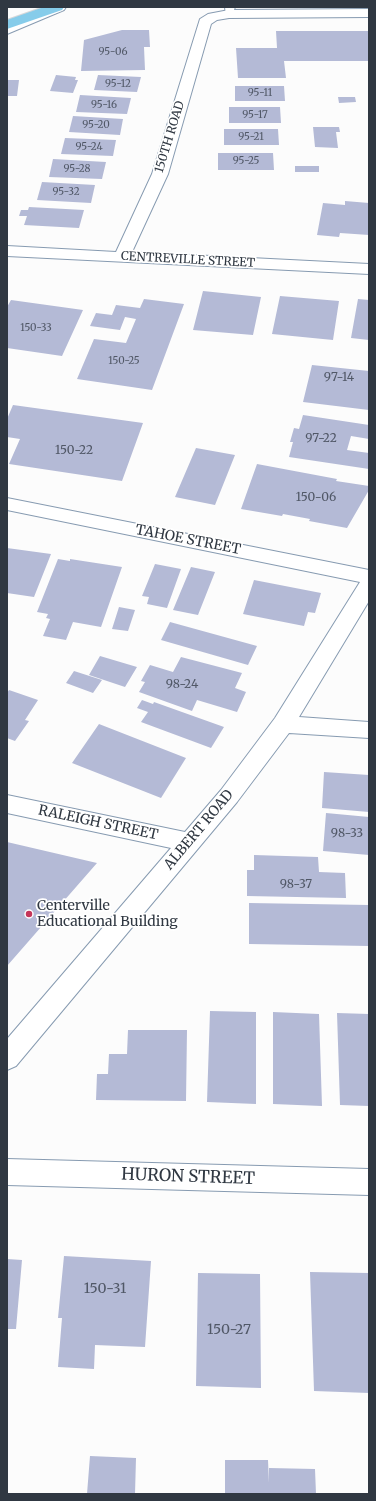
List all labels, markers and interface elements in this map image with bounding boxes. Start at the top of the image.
house number: 95-06 [98,46,128,58]
house number: 95-12 [105,78,131,90]
house number: 95-11 [248,87,272,99]
house number: 95-16 [91,99,117,111]
street label: 150TH ROAD [152,99,188,175]
house number: 95-17 [242,109,268,121]
house number: 95-20 [82,119,110,131]
house number: 95-21 [238,131,264,143]
house number: 95-24 [75,141,103,153]
house number: 95-25 [233,155,259,167]
house number: 95-28 [63,163,91,175]
house number: 95-32 [52,186,80,198]
street label: CENTREVILLE STREET [120,249,256,271]
house number: 150-33 [20,322,52,334]
house number: 150-25 [108,355,140,367]
house number: 97-14 [324,371,354,385]
house number: 97-22 [305,432,337,446]
house number: 150-22 [55,444,93,458]
house number: 150-06 [296,491,336,505]
street label: TAHOE STREET [134,522,242,558]
house number: 98-24 [166,678,198,692]
street label: ALBERT ROAD [161,787,237,873]
street label: RALEIGH STREET [37,802,159,844]
house number: 98-33 [331,827,363,841]
house number: 98-37 [280,878,312,892]
place label: Centerville Educational Building [37,898,178,930]
marker: Centerville Educational Building [24,909,34,919]
street label: HURON STREET [121,1164,255,1190]
house number: 150-31 [84,1281,126,1297]
house number: 150-27 [207,1322,251,1338]

